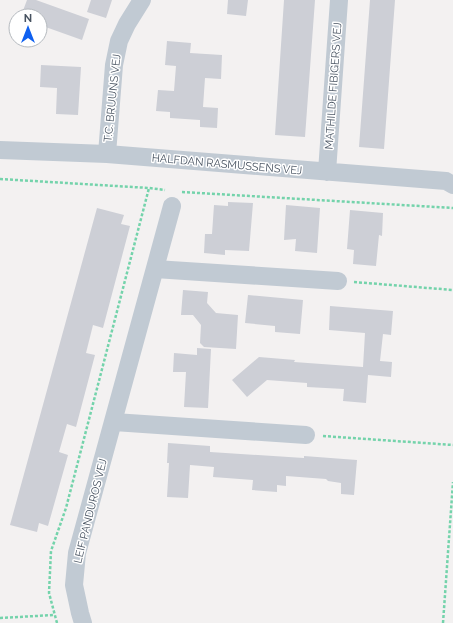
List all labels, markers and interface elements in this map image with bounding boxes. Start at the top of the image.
north arrow [8,8,48,48]
text: N [24,12,32,25]
street label: MATHILDE FIBIGERS VEJ [323,22,344,150]
street label: T.C. BRUUNS VEJ [101,53,124,143]
street label: HALFDAN RASMUSSENS VEJ [151,151,303,178]
street label: LEIF PANDUROS VEJ [71,458,110,565]

